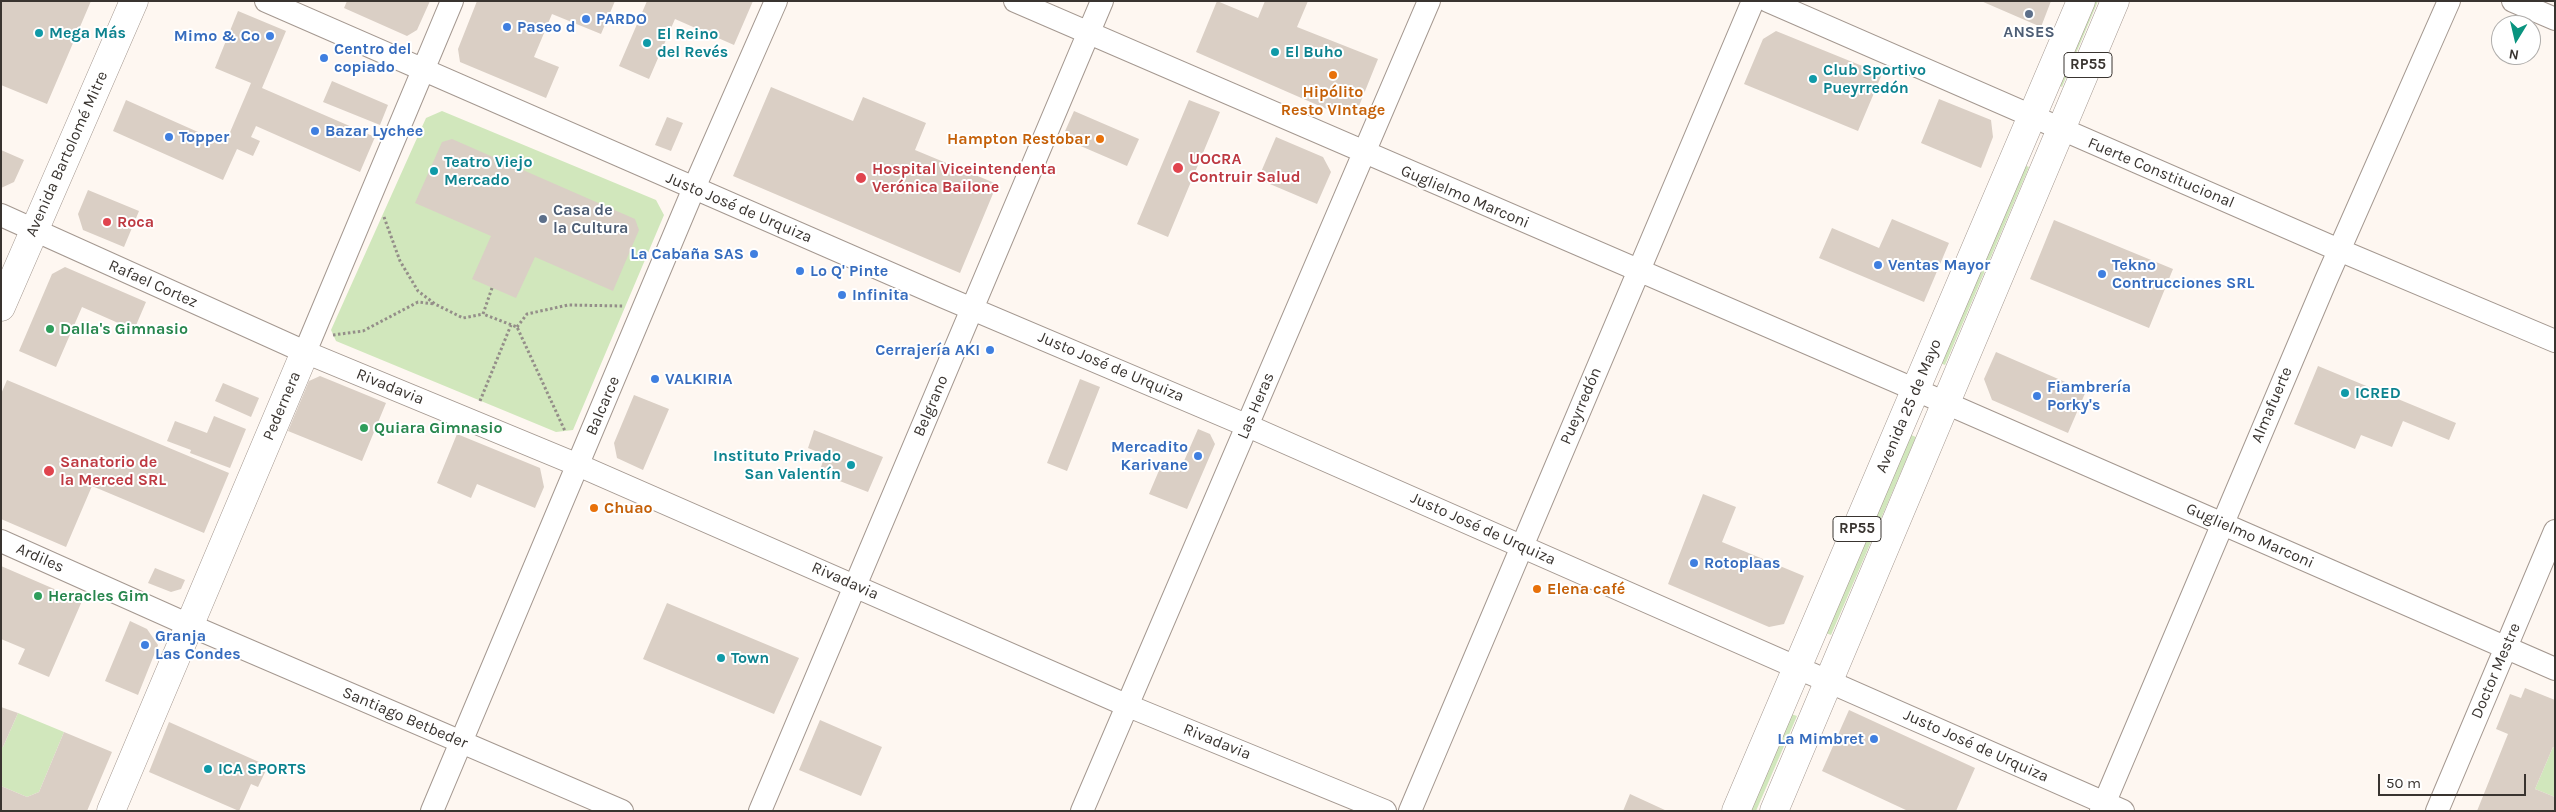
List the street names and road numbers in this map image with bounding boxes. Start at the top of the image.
road number: RP55 [2064,52,2112,78]
street label: Avenida Bartolomé Mitre [22,68,112,240]
street label: Fuerte Constitucional [2085,133,2237,213]
street label: Guglielmo Marconi [1398,161,1532,233]
street label: Justo José de Urquiza [663,169,815,247]
street label: Rafael Cortez [105,256,201,312]
street label: Justo José de Urquiza [1035,328,1187,406]
street label: Avenida 25 de Mayo [1872,336,1946,476]
street label: Almafuerte [2247,364,2297,446]
street label: Rivadavia [353,365,427,409]
street label: Pueyrredón [1556,365,1606,447]
street label: Pedernera [259,369,305,443]
street label: Las Heras [1233,370,1279,442]
street label: Belgrano [910,372,952,440]
street label: Balcarce [582,373,624,439]
street label: Justo José de Urquiza [1408,488,1558,570]
street label: Guglielmo Marconi [2183,499,2317,573]
road number: RP55 [1833,516,1881,542]
street label: Ardiles [13,539,67,577]
street label: Rivadavia [809,558,881,604]
street label: Doctor Mestre [2467,620,2525,722]
street label: Santiago Betbeder [339,683,471,753]
street label: Justo José de Urquiza [1901,705,2051,787]
street label: Rivadavia [1180,720,1254,764]

